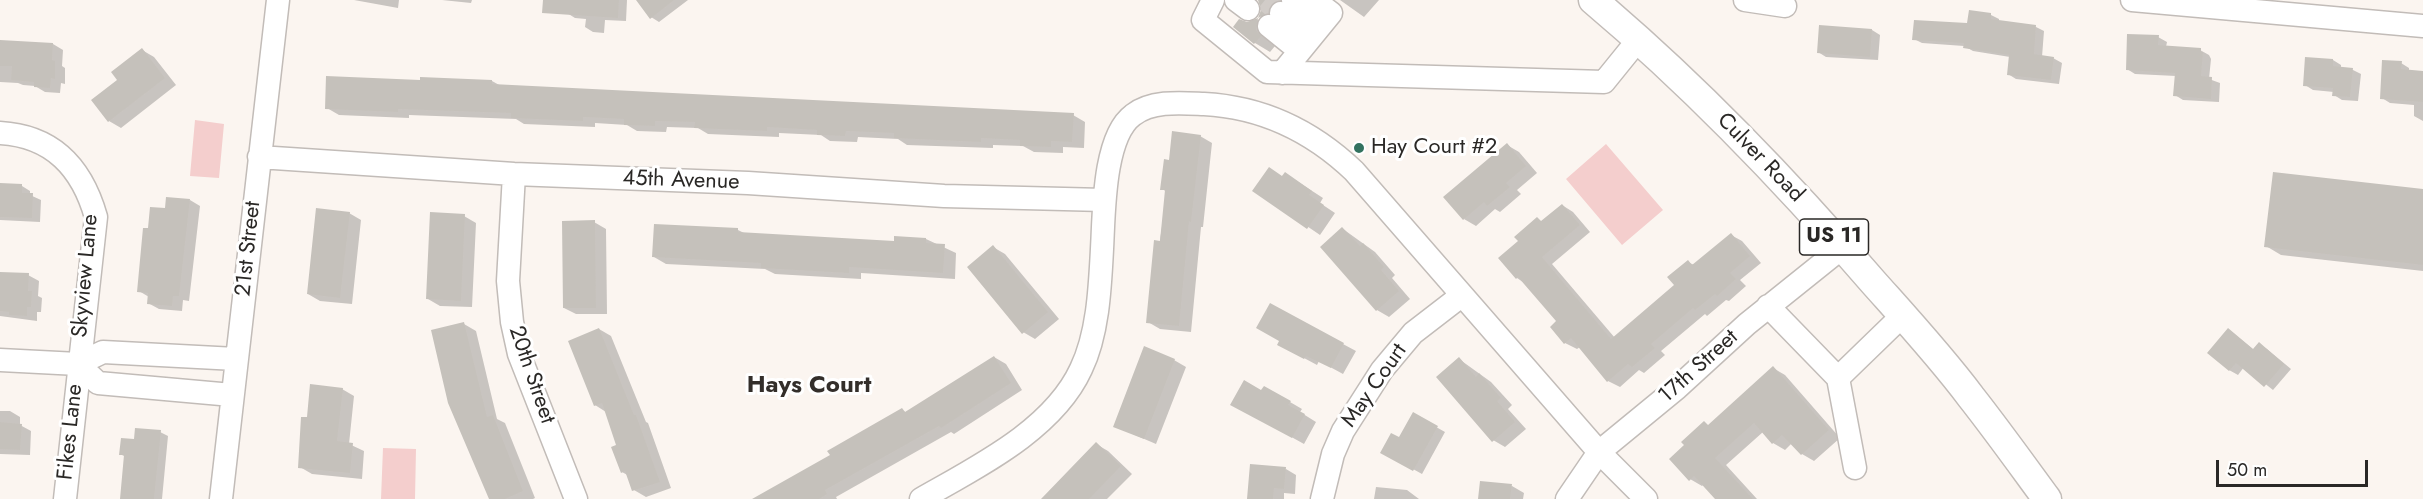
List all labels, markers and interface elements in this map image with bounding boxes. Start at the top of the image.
street label: Culver Road [1711,108,1809,208]
place label: Hay Court #2 [1371,135,1497,161]
marker: Hay Court #2 [1352,141,1366,155]
street label: 45th Avenue [622,166,740,196]
street label: 21st Street [231,200,267,298]
street label: Skyview Lane [67,213,105,339]
road number: US 11 [1800,219,1868,255]
street label: 20th Street [502,323,560,427]
street label: 17th Street [1654,325,1744,409]
street label: May Court [1337,339,1413,433]
district label: Hays Court [747,372,871,400]
street label: Fikes Lane [53,383,89,481]
scale bar [2219,448,2370,486]
text: 50 m [2227,457,2267,483]

